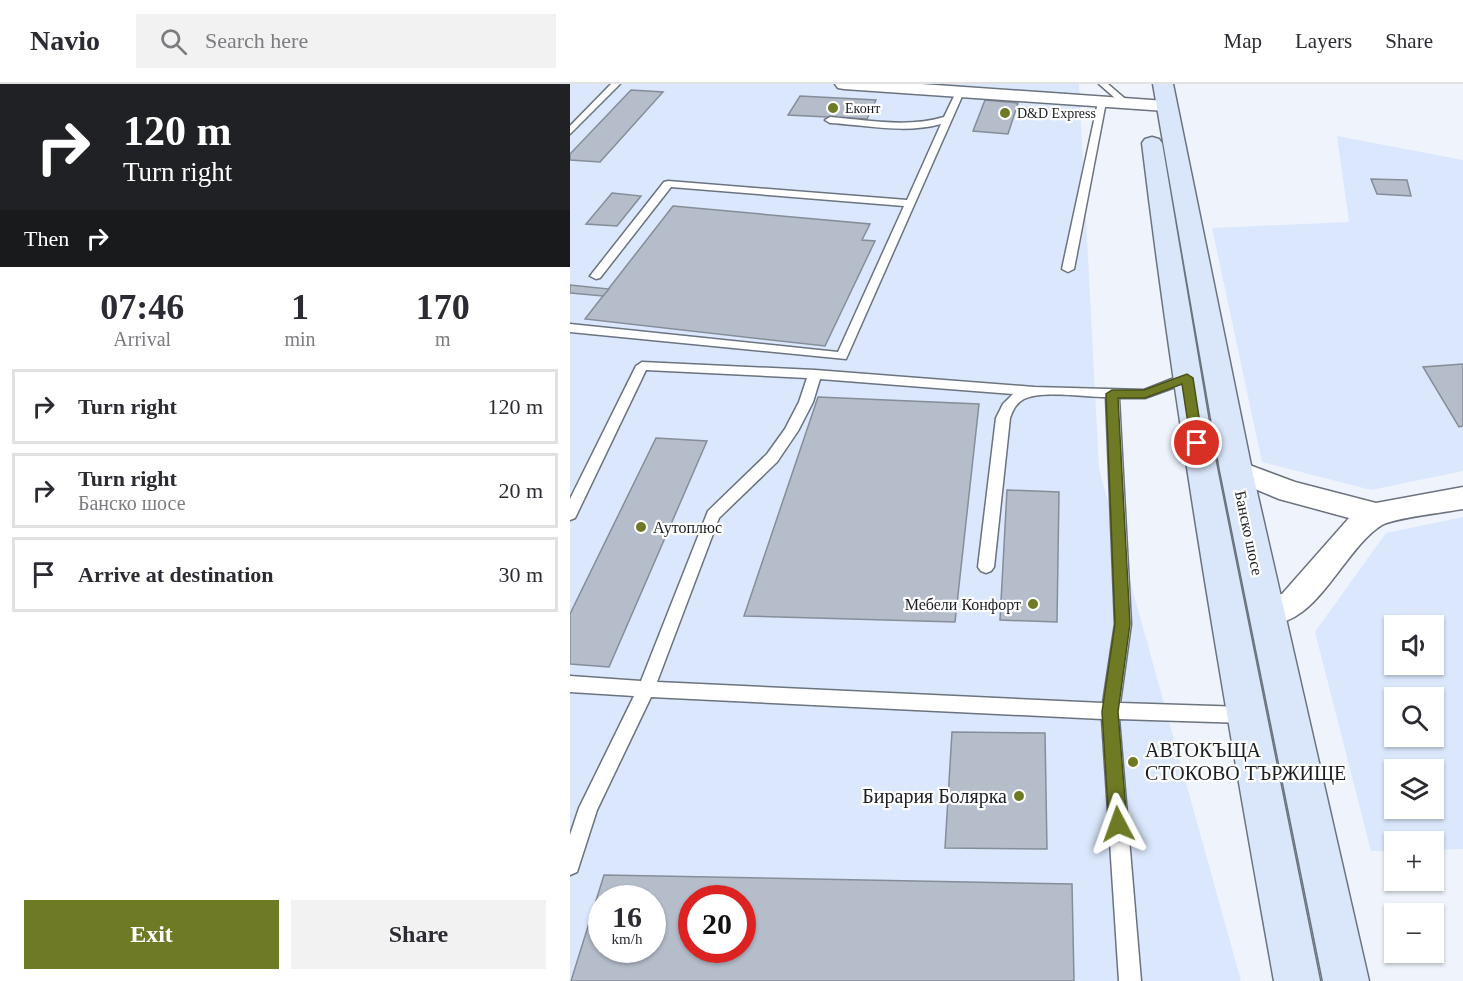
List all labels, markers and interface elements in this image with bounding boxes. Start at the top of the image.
search box [136,14,556,68]
text: Navio [30,25,100,56]
icon: search [157,25,190,58]
text: Search here [205,28,308,53]
text: Map [1224,29,1262,53]
text: Layers [1295,29,1352,53]
text: Share [1385,29,1433,53]
marker: Еконт [826,101,840,115]
place label: Еконт [845,101,880,116]
marker: D&D Express [998,106,1012,120]
place label: D&D Express [1017,106,1096,121]
icon: right [24,108,102,186]
text: 120 m [123,108,232,154]
text: Turn right [123,157,232,187]
icon: right [81,222,114,255]
text: Then [24,226,69,251]
text: 07:46 [100,287,184,327]
text: 1 [291,287,309,327]
text: 170 [416,287,470,327]
text: Arrival [113,328,171,350]
text: min [284,328,316,350]
text: m [435,328,451,350]
icon: right [27,390,60,423]
text: Turn right [78,394,177,419]
text: 120 m [487,394,543,419]
pin [1171,417,1222,468]
icon: arrive [1180,426,1213,459]
text: Turn right [78,466,177,491]
icon: right [27,474,60,507]
text: 20 m [498,478,543,503]
street label: Банско шосе [1232,489,1266,577]
text: Банско шосе [78,492,186,514]
place label: Аутоплюс [653,519,722,537]
marker: Аутоплюс [634,520,648,534]
icon: arrive [27,558,60,591]
text: Arrive at destination [78,562,274,587]
text: 30 m [498,562,543,587]
place label: Мебели Конфорт [905,596,1021,614]
marker: Мебели Конфорт [1026,597,1040,611]
map controls [1384,615,1444,963]
button: sound [1384,615,1444,675]
button: search [1384,687,1444,747]
place label: АВТОКЪЩА СТОКОВО ТЪРЖИЩЕ [1145,739,1346,785]
marker: АВТОКЪЩА СТОКОВО ТЪРЖИЩЕ [1126,755,1140,769]
button: layers [1384,759,1444,819]
place label: Бирария Болярка [862,785,1007,808]
marker: Бирария Болярка [1012,789,1026,803]
position arrow [1086,792,1150,856]
button: + [1384,831,1444,891]
speed limit sign: 20 [678,885,756,963]
button: Exit [24,900,279,969]
button: Share [291,900,546,969]
text: 16 [612,900,642,933]
button: − [1384,903,1444,963]
text: km/h [612,931,642,947]

